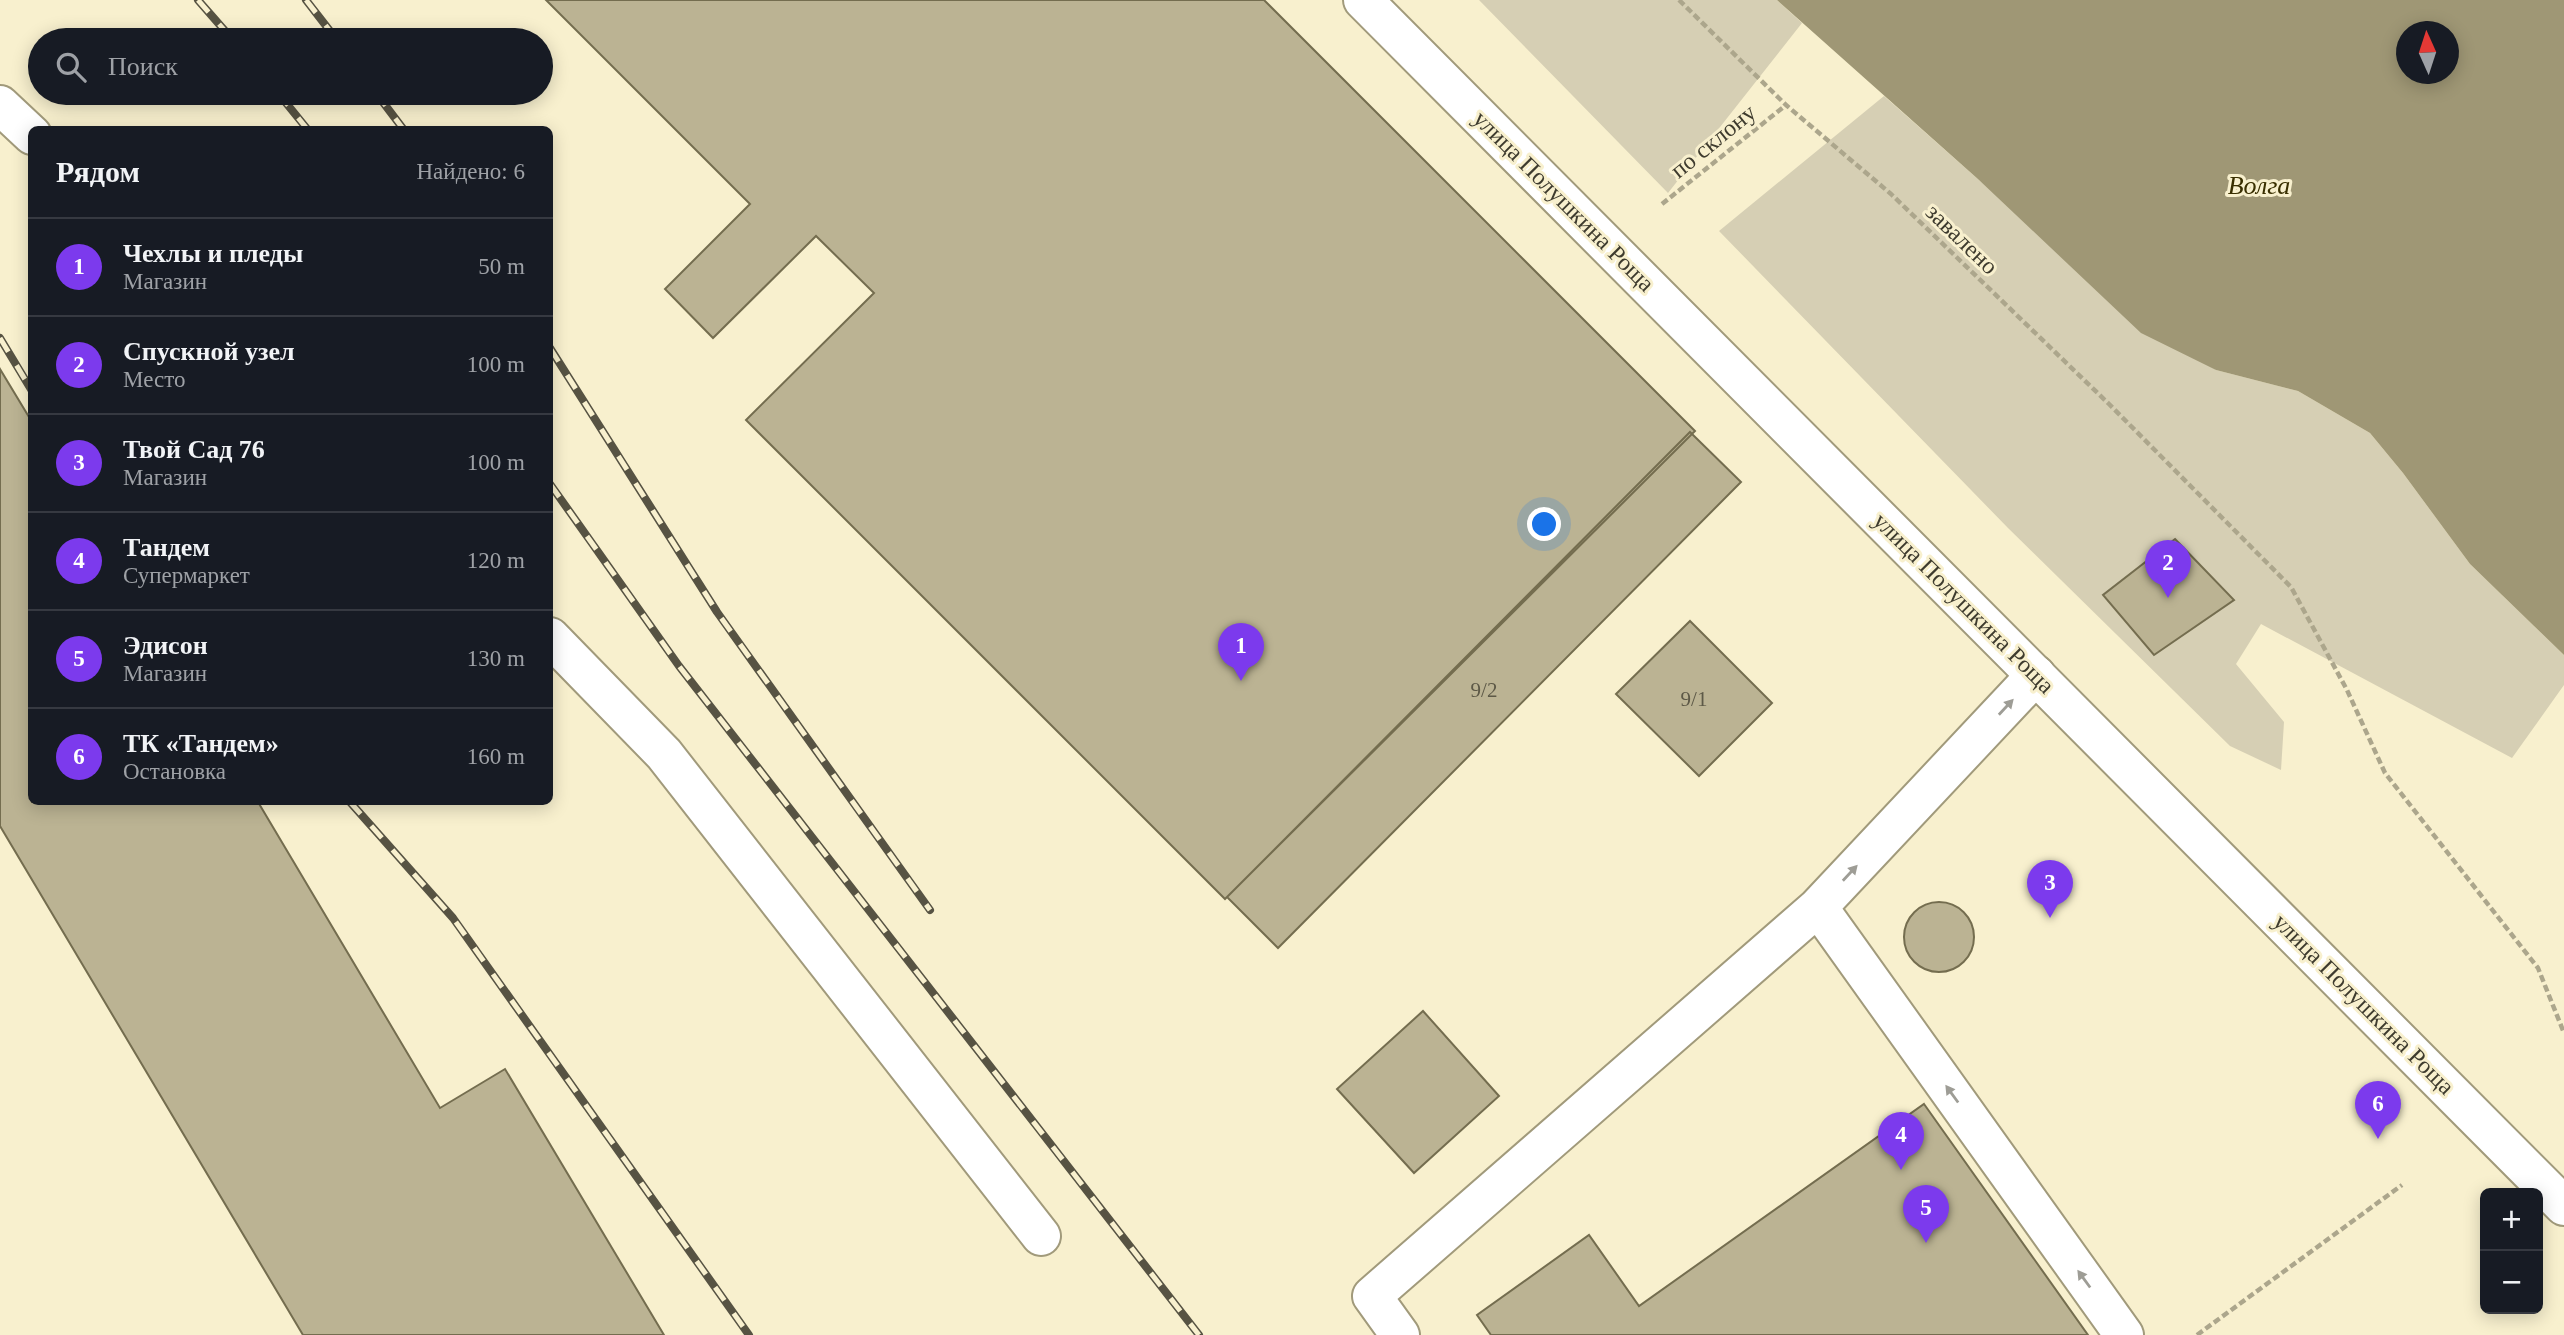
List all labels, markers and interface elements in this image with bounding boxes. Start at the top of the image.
north arrow [2396,21,2459,84]
search box [28,28,553,105]
icon: search [52,48,90,86]
text: Поиск [108,52,178,81]
street label: по склону [1665,99,1761,183]
street label: улица Полушкина Роща [1468,105,1660,297]
text: Рядом [56,155,140,188]
text: Найдено: 6 [417,159,525,184]
water label: Волга [2228,171,2290,200]
street label: завалено [1921,199,2003,279]
text: Чехлы и пледы [123,239,303,268]
text: 1 [73,254,85,279]
text: 50 m [478,254,525,279]
text: Магазин [123,269,207,294]
text: Спускной узел [123,337,295,366]
text: 2 [73,352,85,377]
text: 100 m [467,352,525,377]
text: Место [123,367,185,392]
text: Твой Сад 76 [123,435,265,464]
text: 3 [73,450,85,475]
text: 100 m [467,450,525,475]
text: Магазин [123,465,207,490]
your location [1527,507,1561,541]
street label: улица Полушкина Роща [1868,507,2060,699]
text: Тандем [123,533,210,562]
pin: 2 [2145,540,2191,598]
text: 4 [73,548,85,573]
text: 120 m [467,548,525,573]
text: Супермаркет [123,563,250,588]
pin: 1 [1218,623,1264,681]
text: Эдисон [123,631,208,660]
text: 5 [73,646,85,671]
text: 130 m [467,646,525,671]
text: Магазин [123,661,207,686]
house number: 9/2 [1471,678,1497,702]
house number: 9/1 [1681,687,1707,711]
one-way arrow [1997,699,2013,716]
text: ТК «Тандем» [123,729,279,758]
text: 6 [73,744,85,769]
text: 160 m [467,744,525,769]
text: Остановка [123,759,226,784]
pin: 3 [2027,860,2073,918]
one-way arrow [1842,864,1858,882]
street label: улица Полушкина Роща [2268,908,2460,1100]
pin: 6 [2355,1081,2401,1139]
one-way arrow [1945,1085,1959,1103]
pin: 4 [1878,1112,1924,1170]
pin: 5 [1903,1185,1949,1243]
map controls [2480,1188,2543,1314]
button: + [2480,1188,2543,1251]
button: − [2480,1251,2543,1314]
one-way arrow [2077,1270,2091,1289]

